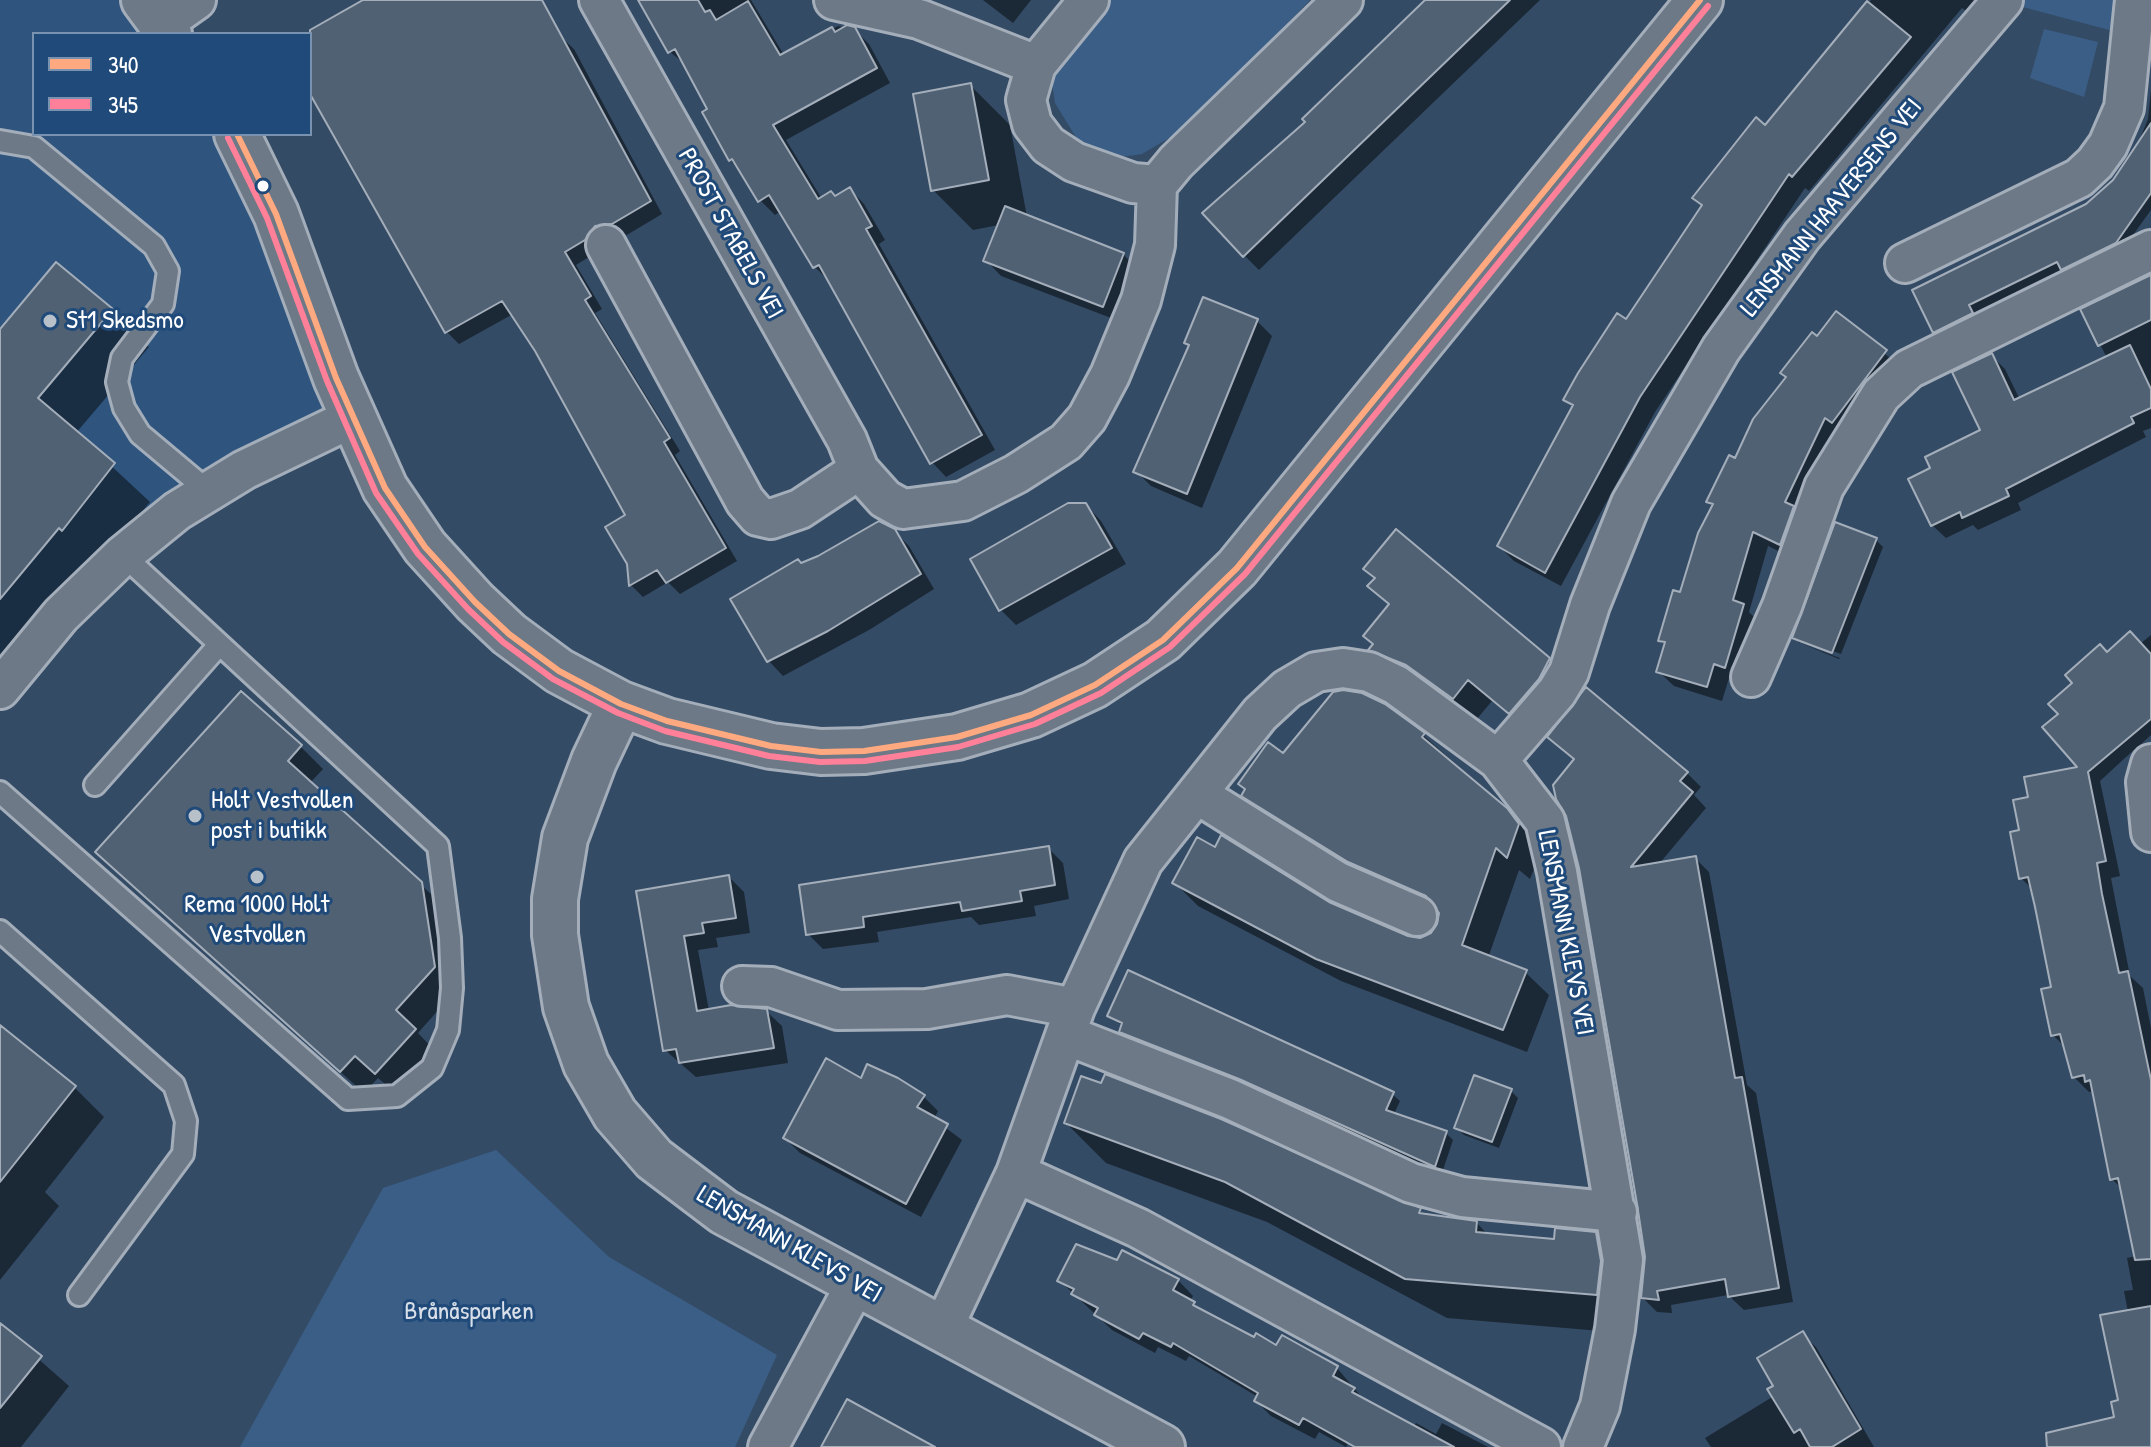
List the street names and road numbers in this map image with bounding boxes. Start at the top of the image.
street label: LENSMANN HAAVERSENS VEI [1734,93,1930,323]
street label: PROST STABELS VEI [670,143,790,325]
street label: LENSMANN KLEVS VEI [1530,828,1600,1038]
street label: LENSMANN KLEVS VEI [691,1179,887,1311]

